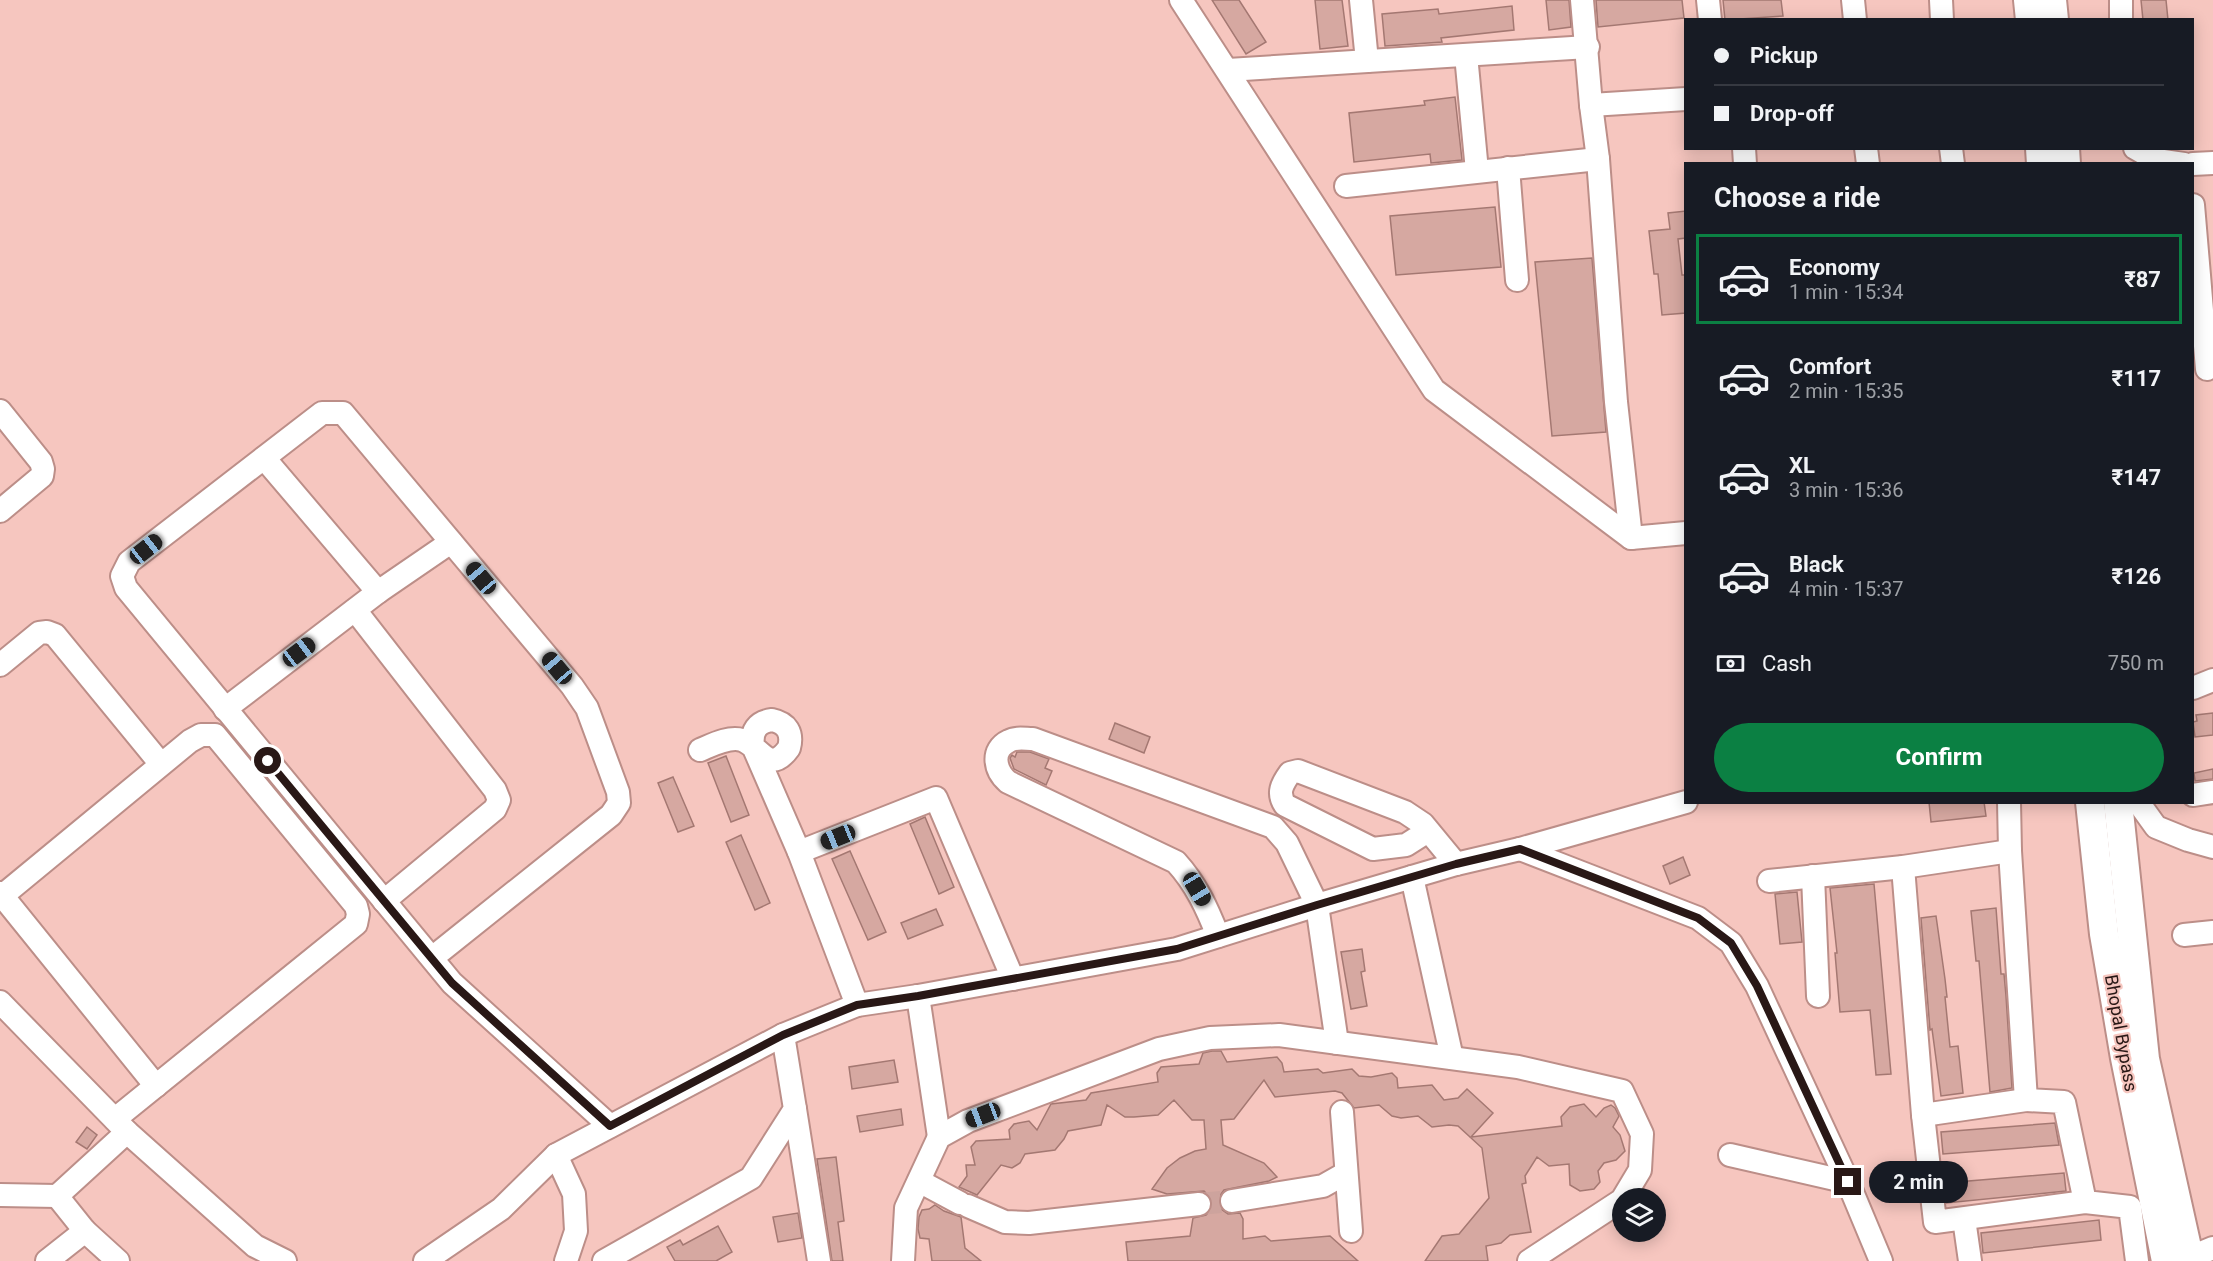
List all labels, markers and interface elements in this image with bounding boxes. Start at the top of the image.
text: Pickup [1750,43,1818,68]
text: Drop-off [1750,101,1834,126]
text: Choose a ride [1714,182,1880,214]
icon: car [1717,252,1771,306]
text: Economy [1789,255,1880,280]
text: ₹87 [2124,267,2161,292]
text: 1 min · 15:34 [1789,280,1904,304]
icon: car [1717,351,1771,405]
text: Comfort [1789,354,1871,379]
text: ₹117 [2112,366,2161,391]
text: 2 min · 15:35 [1789,379,1904,403]
icon: car [1717,450,1771,504]
text: XL [1789,453,1815,478]
text: ₹147 [2112,465,2161,490]
text: 3 min · 15:36 [1789,478,1904,502]
car [126,531,166,567]
icon: car [1717,549,1771,603]
text: Black [1789,552,1844,577]
car [463,558,499,598]
text: ₹126 [2112,564,2161,589]
text: 4 min · 15:37 [1789,577,1904,601]
car [279,634,319,670]
icon: cash [1714,647,1747,680]
car [539,648,575,688]
text: Cash [1762,651,1812,676]
text: 750 m [2108,651,2164,675]
button: Confirm [1714,723,2164,792]
route start [254,747,281,774]
car [818,822,858,852]
car [1180,869,1214,909]
street label: Bhopal Bypass [2101,973,2142,1093]
car [963,1100,1003,1130]
callout: 2 min [1869,1161,1968,1203]
route end [1834,1168,1861,1195]
text: 2 min [1893,1170,1944,1194]
map controls [1612,1188,1666,1242]
button: layers [1612,1188,1666,1242]

